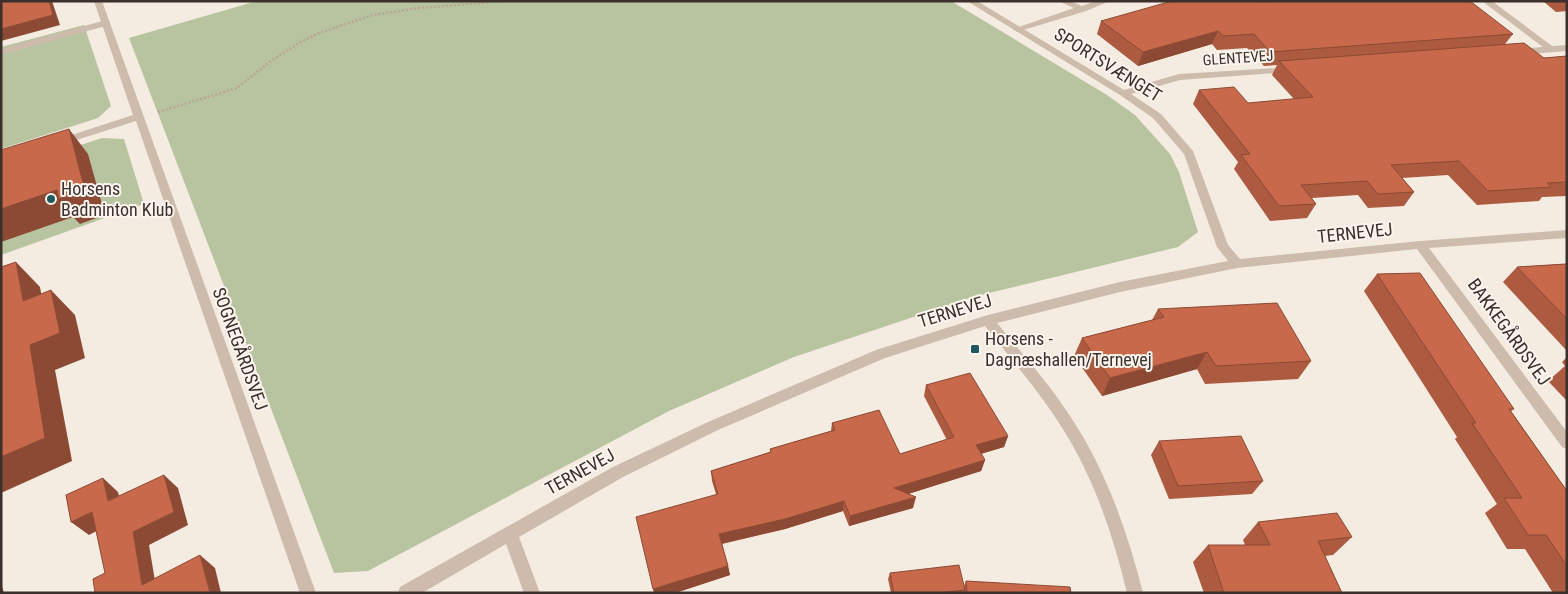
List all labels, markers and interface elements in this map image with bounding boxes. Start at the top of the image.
street label: SPORTSVÆNGET [1051,23,1166,106]
street label: GLENTEVEJ [1202,47,1274,69]
place label: Horsens Badminton Klub [61,178,173,220]
marker: Horsens Badminton Klub [45,193,57,205]
street label: TERNEVEJ [1316,218,1394,247]
street label: BAKKEGÅRDSVEJ [1464,274,1556,389]
street label: SOGNEGÅRDSVEJ [209,284,273,413]
street label: TERNEVEJ [916,289,994,332]
place label: Horsens - Dagnæshallen/Ternevej [985,328,1152,370]
marker: Horsens - Dagnæshallen/Ternevej [969,343,981,355]
street label: TERNEVEJ [542,444,618,499]

